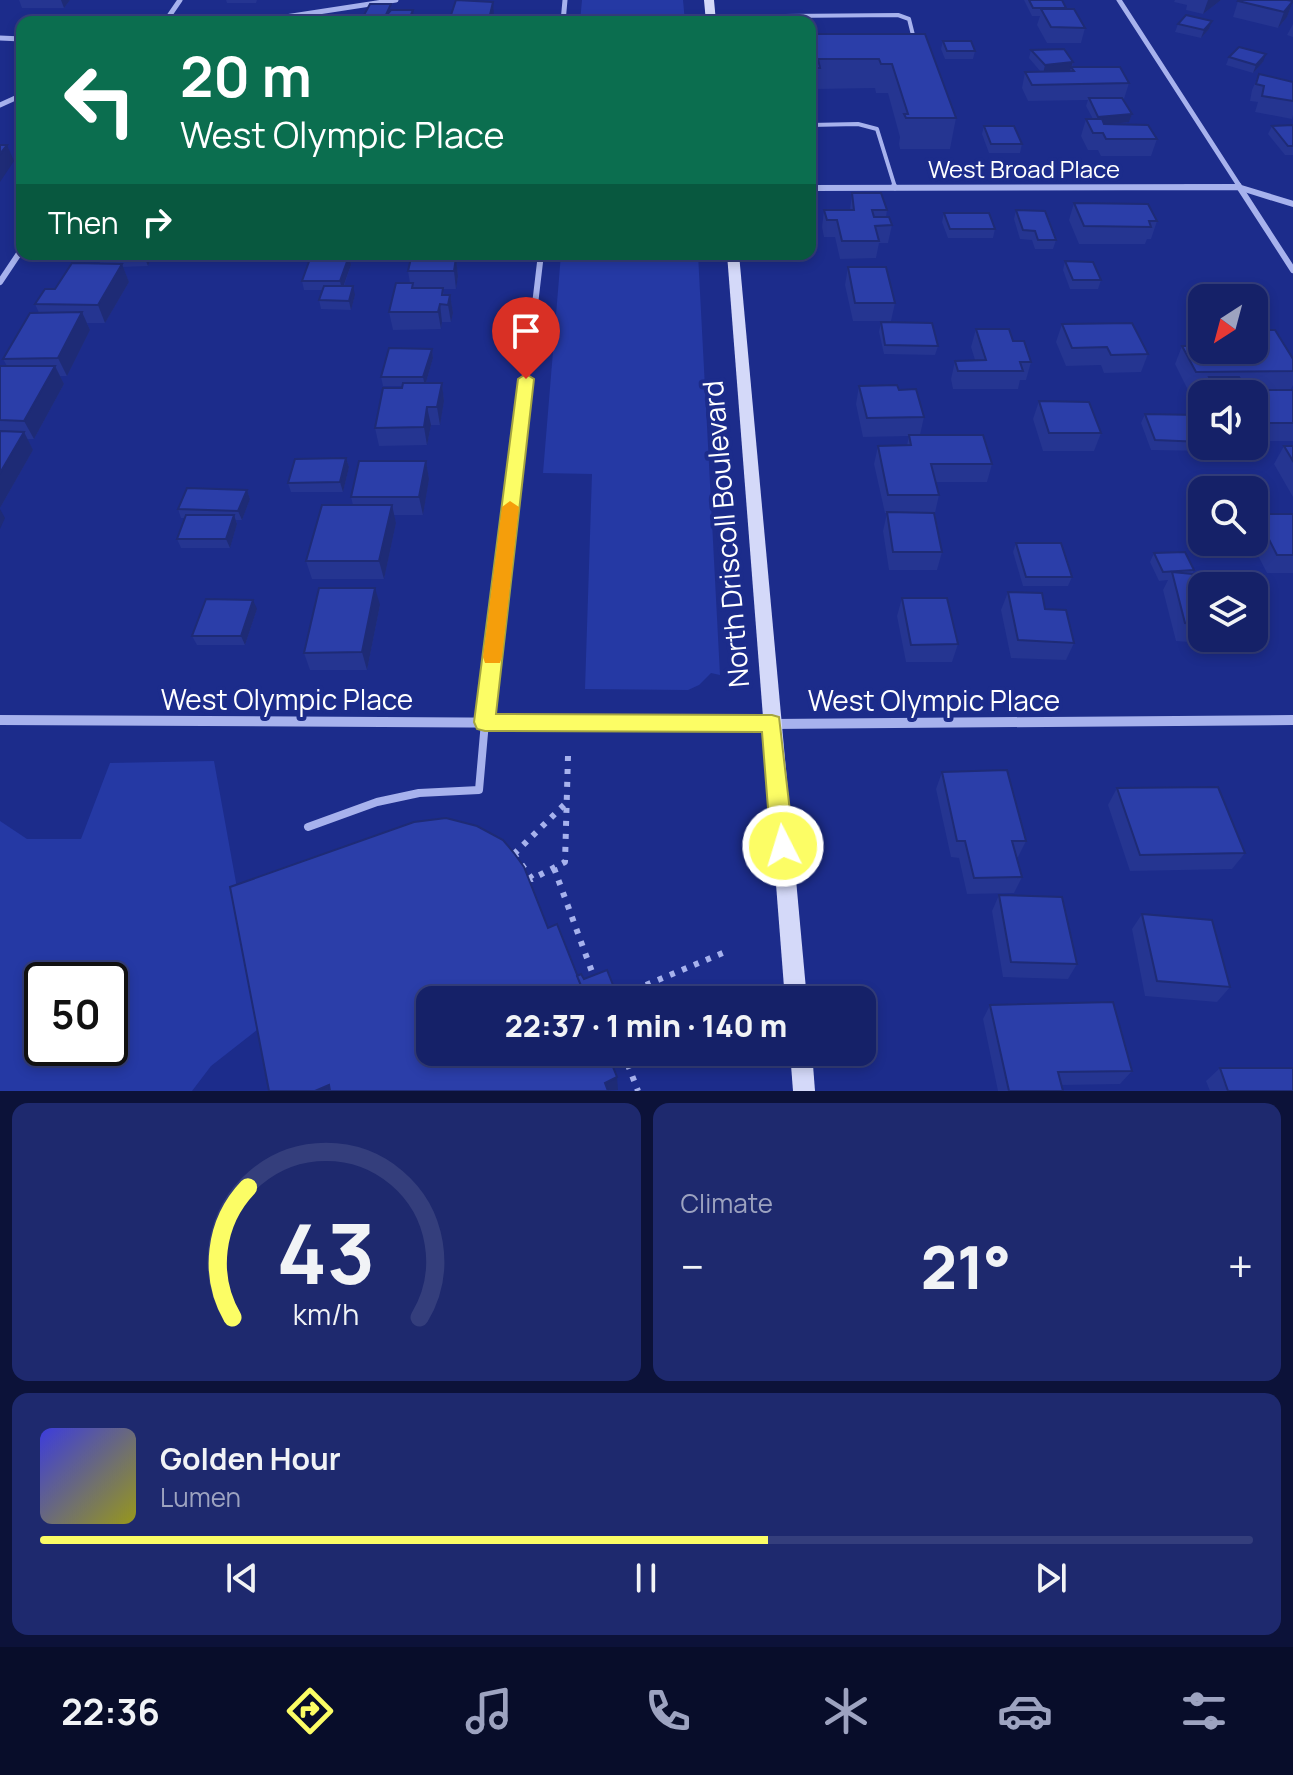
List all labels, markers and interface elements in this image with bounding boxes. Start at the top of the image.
text: 20 m [180,37,312,114]
icon: left [48,48,152,152]
text: West Olympic Place [180,110,504,159]
street label: West Broad Place [928,152,1120,185]
icon: right [135,200,179,244]
text: Then [48,202,119,243]
north arrow [1188,284,1268,364]
map controls [1188,284,1268,652]
pin [492,297,560,379]
icon: arrive [504,309,548,353]
street label: North Driscoll Boulevard [693,379,757,689]
button: sound [1188,380,1268,460]
button: search [1188,476,1268,556]
button: layers [1188,572,1268,652]
street label: West Olympic Place [161,680,413,718]
street label: West Olympic Place [808,681,1060,719]
position arrow [741,804,825,888]
speed limit sign: 50 [24,962,128,1066]
text: 22:37 · 1 min · 140 m [505,1005,787,1046]
text: Climate [681,1185,773,1221]
text: 43 [277,1195,376,1309]
text: 21° [921,1225,1011,1307]
text: − [681,1236,704,1296]
text: + [1228,1236,1253,1296]
text: km/h [293,1295,359,1334]
text: Golden Hour [160,1438,341,1479]
text: Lumen [160,1479,241,1515]
icon: previous [220,1556,264,1600]
icon: pause [624,1556,668,1600]
icon: next [1029,1556,1073,1600]
icon: directions [282,1683,338,1739]
icon: music [461,1683,517,1739]
icon: phone [640,1683,696,1739]
icon: climate [818,1683,874,1739]
icon: car [997,1683,1053,1739]
icon: filters [1176,1683,1232,1739]
text: 22:36 [61,1687,160,1736]

